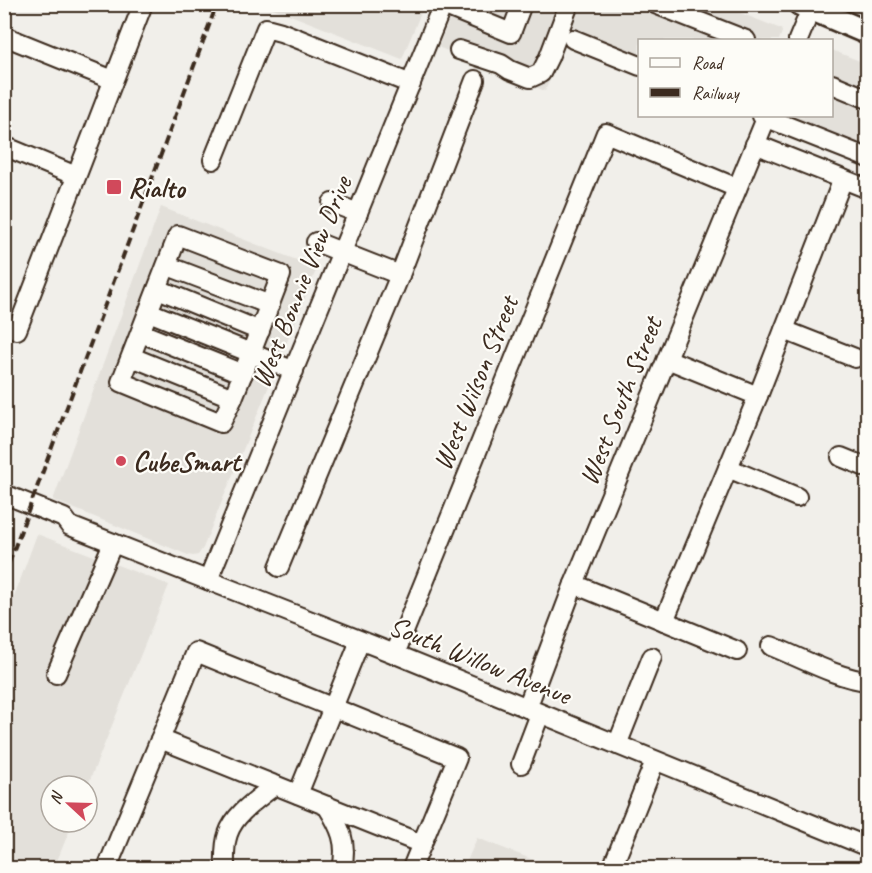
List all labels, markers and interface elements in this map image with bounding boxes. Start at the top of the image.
legend [638,39,833,117]
text: Road [692,52,725,74]
text: Railway [692,82,740,104]
street label: West Bonnie View Drive [243,169,360,393]
place label: Rialto [128,170,186,205]
marker: Rialto [105,178,123,196]
street label: West Wilson Street [424,288,527,475]
street label: West South Street [570,309,671,490]
place label: CubeSmart [133,444,243,479]
marker: CubeSmart [114,454,128,468]
street label: South Willow Avenue [384,608,578,713]
north arrow [39,774,99,834]
text: N [45,788,68,807]

